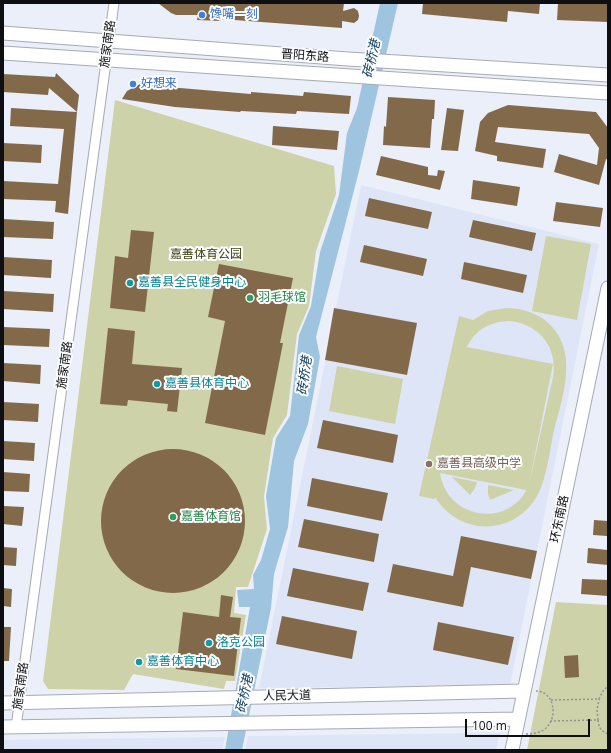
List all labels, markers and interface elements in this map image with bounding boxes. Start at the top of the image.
place label: 馋嘴一刻 [210,8,258,22]
marker: 馋嘴一刻 [197,10,207,20]
street label: 施家南路 [98,19,118,69]
water label: 砖桥港 [360,38,384,80]
street label: 晋阳东路 [281,47,329,65]
place label: 好想来 [141,77,177,91]
marker: 好想来 [128,79,138,89]
park label: 嘉善体育公园 [170,248,242,262]
place label: 嘉善县全民健身中心 [138,276,246,290]
marker: 嘉善县全民健身中心 [125,278,135,288]
place label: 羽毛球馆 [258,291,306,305]
marker: 羽毛球馆 [245,293,255,303]
street label: 施家南路 [55,340,75,390]
water label: 砖桥港 [295,356,315,396]
place label: 嘉善县体育中心 [165,377,249,391]
marker: 嘉善县体育中心 [152,379,162,389]
place label: 嘉善县高级中学 [437,457,521,471]
marker: 嘉善县高级中学 [424,459,434,469]
street label: 环东南路 [548,494,572,544]
place label: 嘉善体育馆 [181,510,241,524]
marker: 嘉善体育馆 [168,512,178,522]
place label: 洛克公园 [217,636,265,650]
marker: 洛克公园 [204,638,214,648]
place label: 嘉善体育中心 [147,655,219,669]
marker: 嘉善体育中心 [134,657,144,667]
street label: 施家南路 [11,661,31,711]
water label: 砖桥港 [233,673,257,715]
street label: 人民大道 [263,688,311,704]
scale bar [467,711,592,737]
text: 100 m [472,717,507,734]

